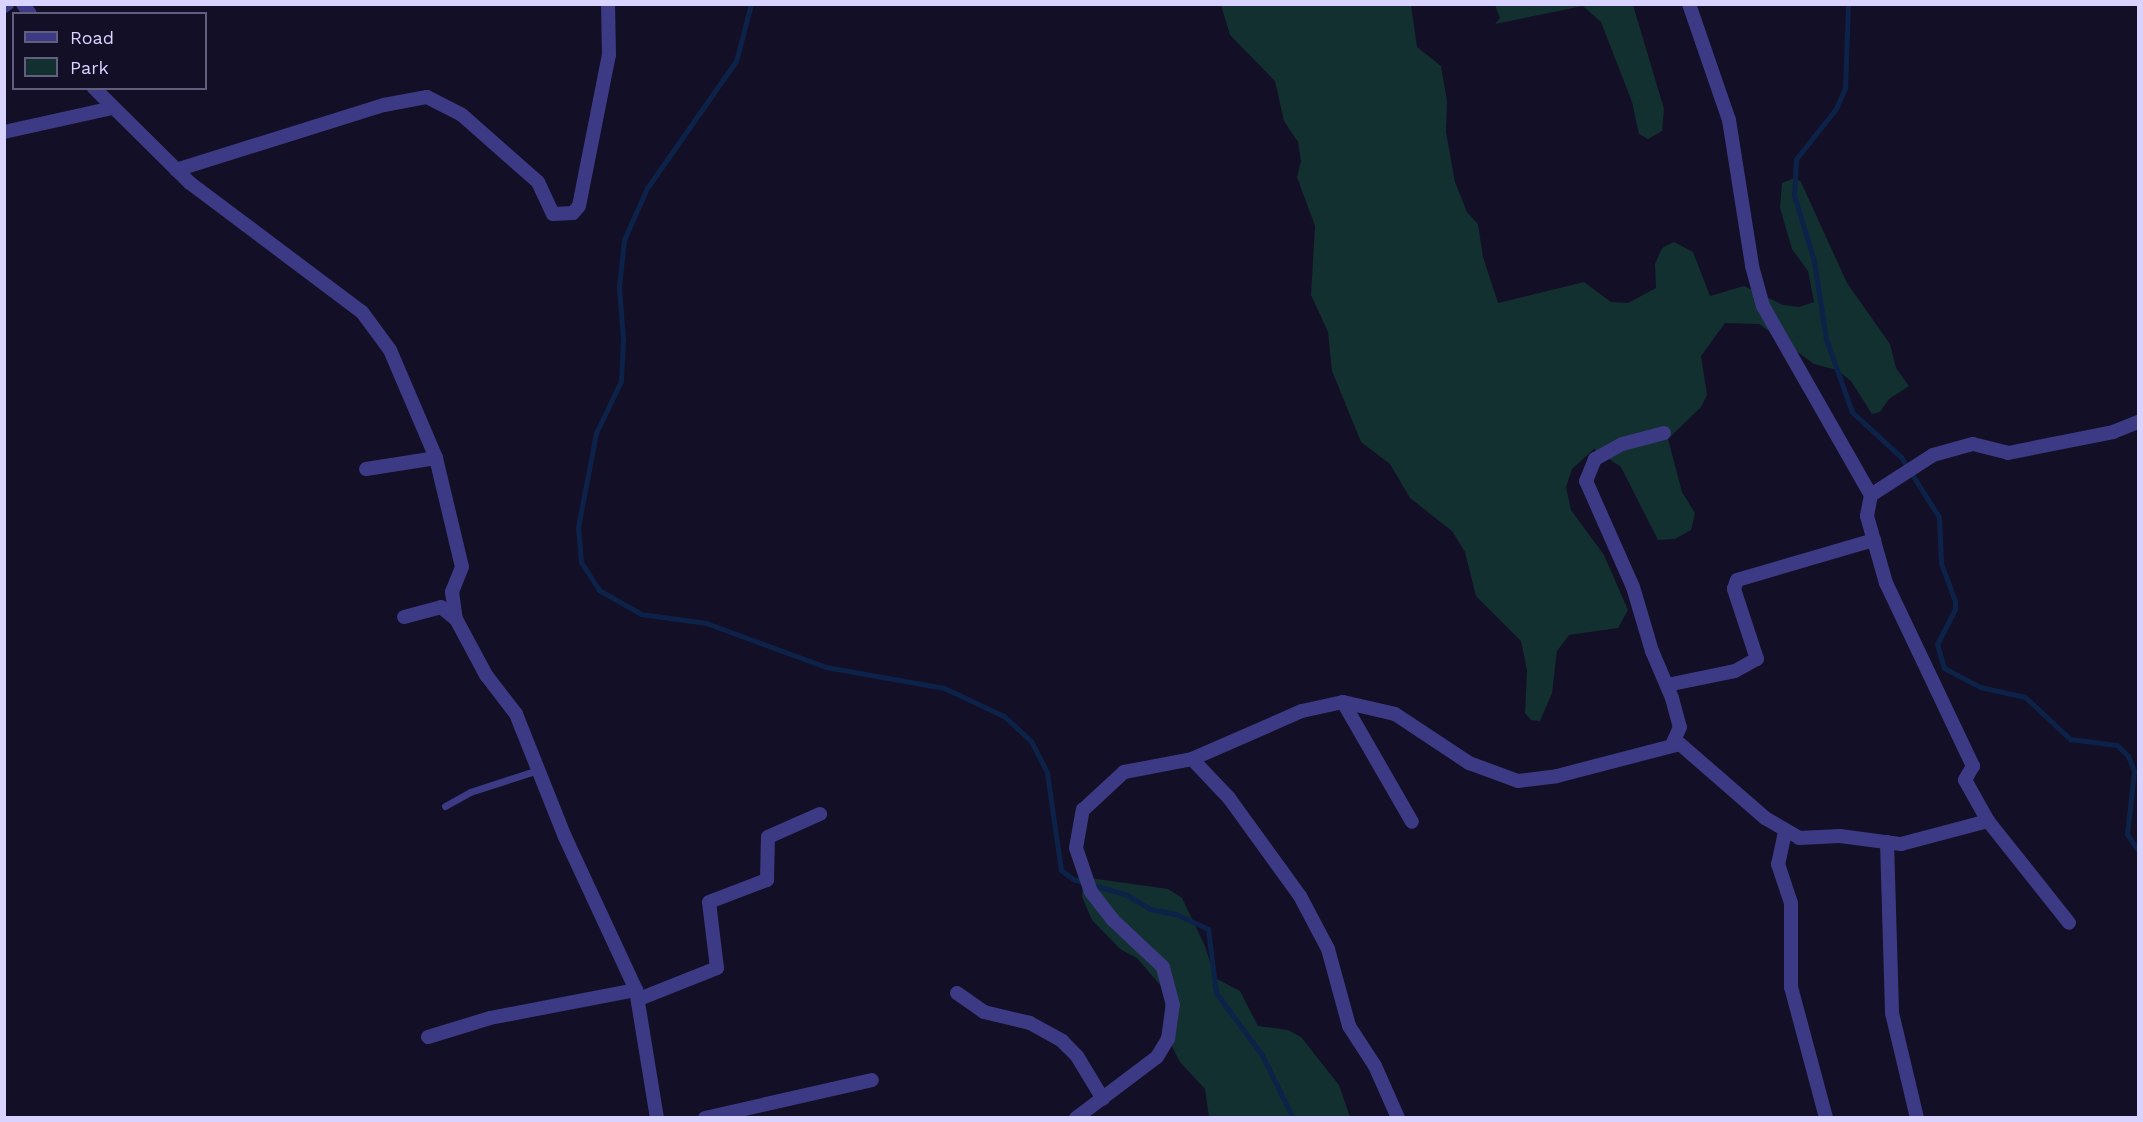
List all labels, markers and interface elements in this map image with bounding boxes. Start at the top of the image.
legend [12,12,207,90]
text: Road [70,27,114,48]
text: Park [70,57,109,78]

